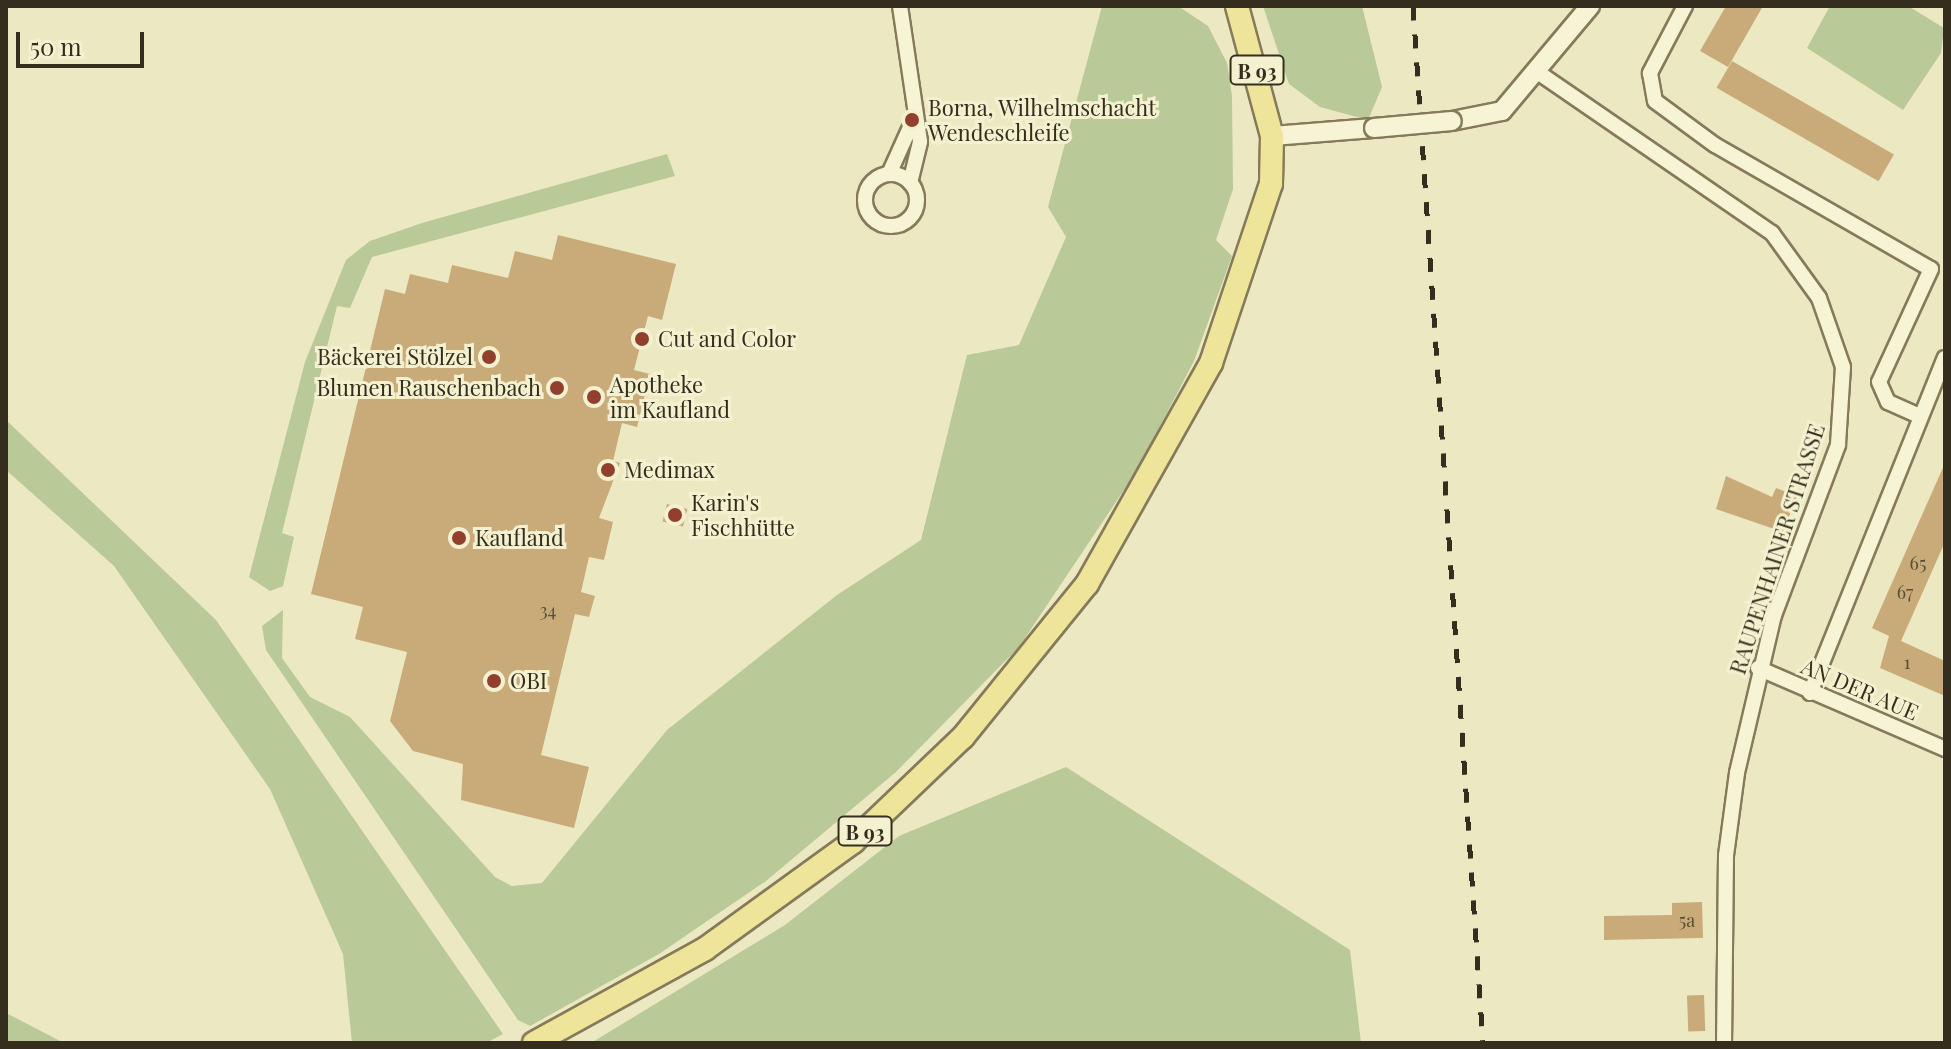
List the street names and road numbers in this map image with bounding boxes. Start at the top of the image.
road number: B 93 [1229,54,1285,86]
street label: RAUPENHAINER STRASSE [1724,420,1830,678]
street label: AN DER AUE [1797,652,1923,726]
road number: B 93 [837,815,893,847]

